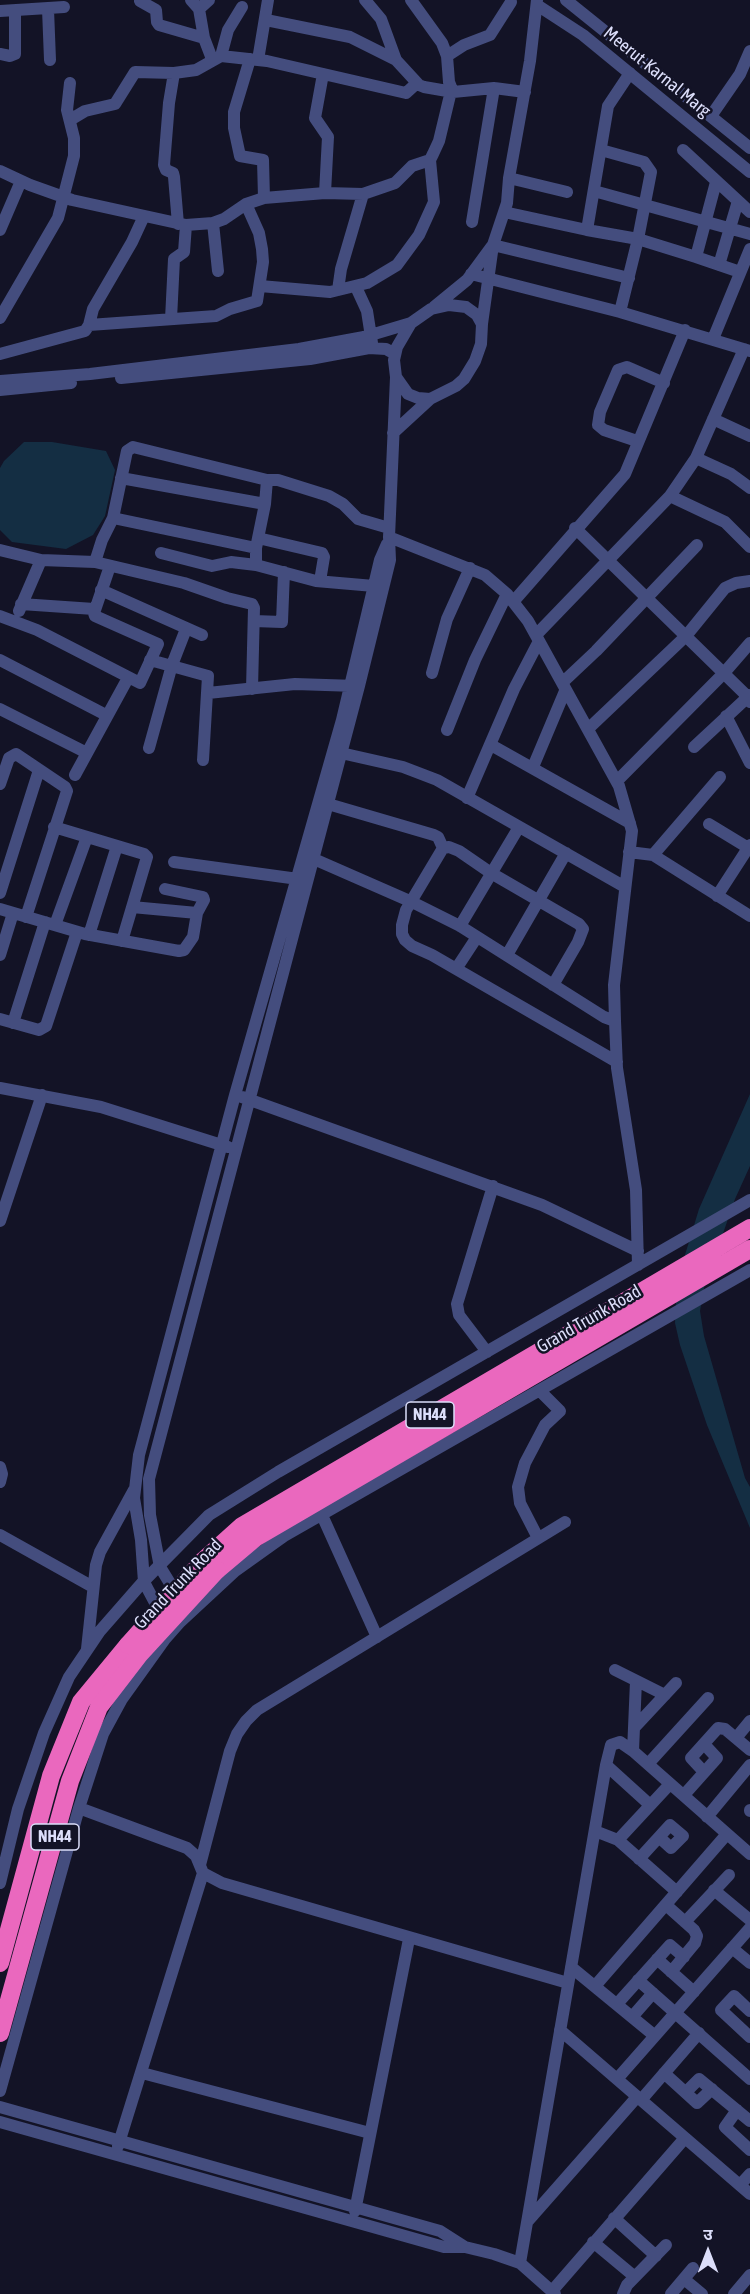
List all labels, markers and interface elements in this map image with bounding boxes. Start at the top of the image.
street label: Meerut-Karnal Marg [599,22,715,122]
street label: Grand Trunk Road [533,1280,645,1358]
road number: NH44 [406,1402,454,1428]
street label: Grand Trunk Road [130,1534,226,1634]
road number: NH44 [31,1824,79,1850]
north arrow [678,2222,738,2282]
text: उ [703,2225,713,2243]

